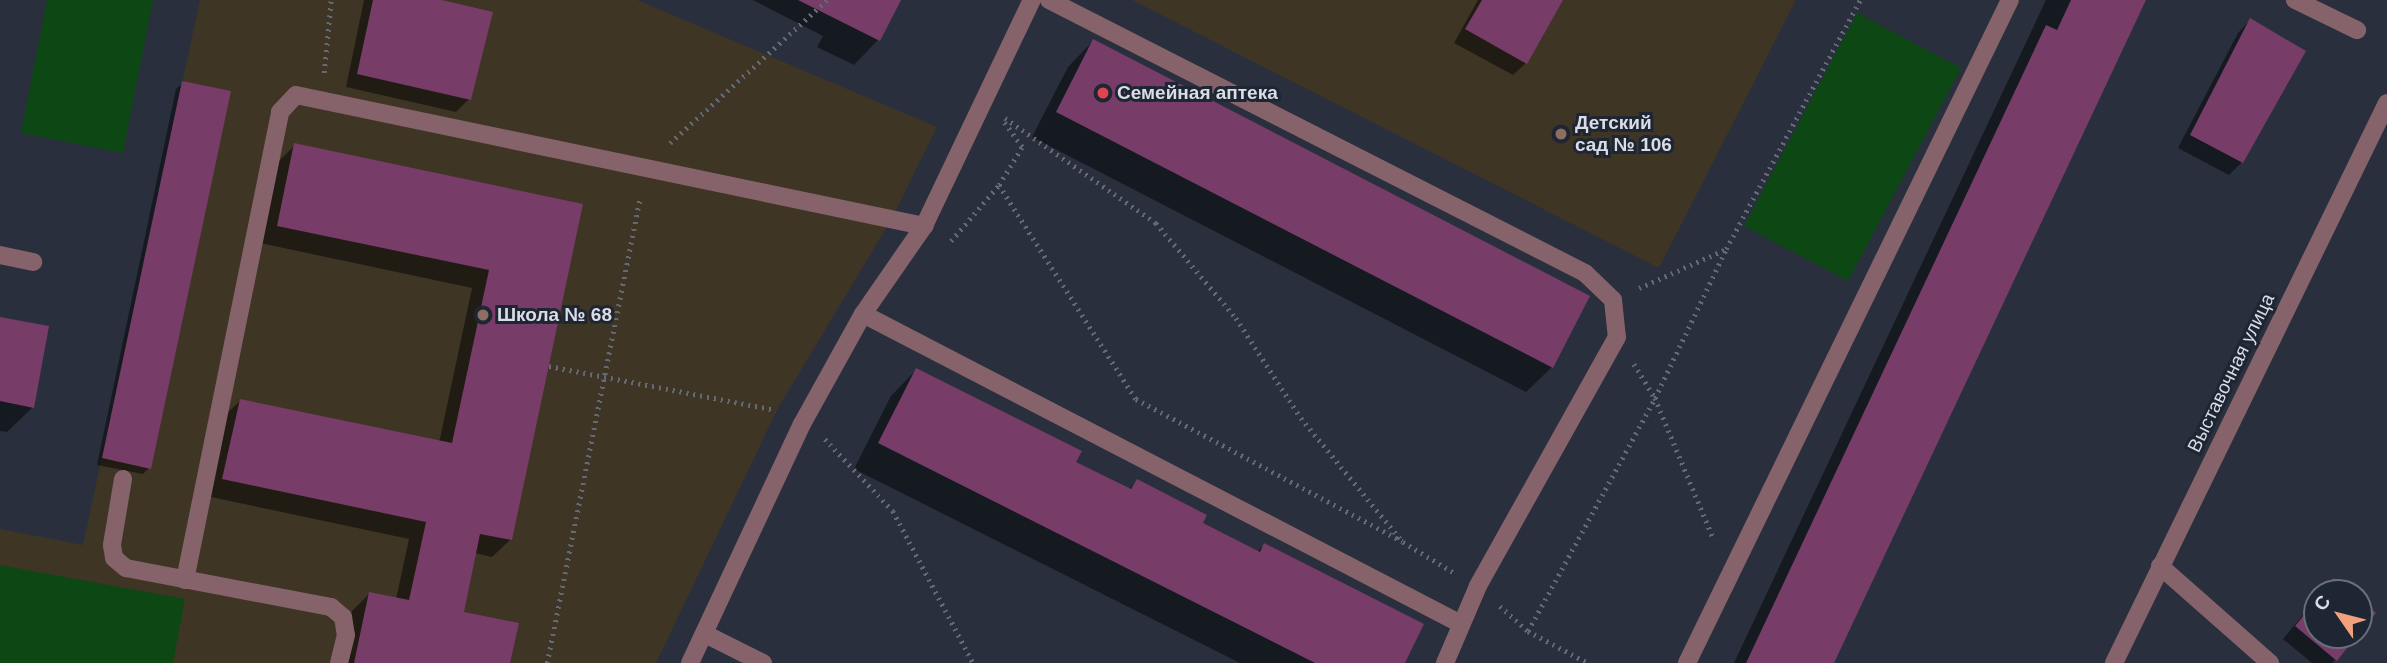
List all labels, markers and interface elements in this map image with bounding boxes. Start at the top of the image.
place label: Семейная аптека [1117,82,1278,104]
marker: Семейная аптека [1095,85,1111,101]
place label: Детский сад № 106 [1575,112,1672,156]
marker: Детский сад № 106 [1553,126,1569,142]
street label: Выставочная улица [2183,290,2279,456]
place label: Школа № 68 [497,304,612,326]
marker: Школа № 68 [475,307,491,323]
north arrow [2303,579,2373,649]
text: С [2309,591,2335,614]

